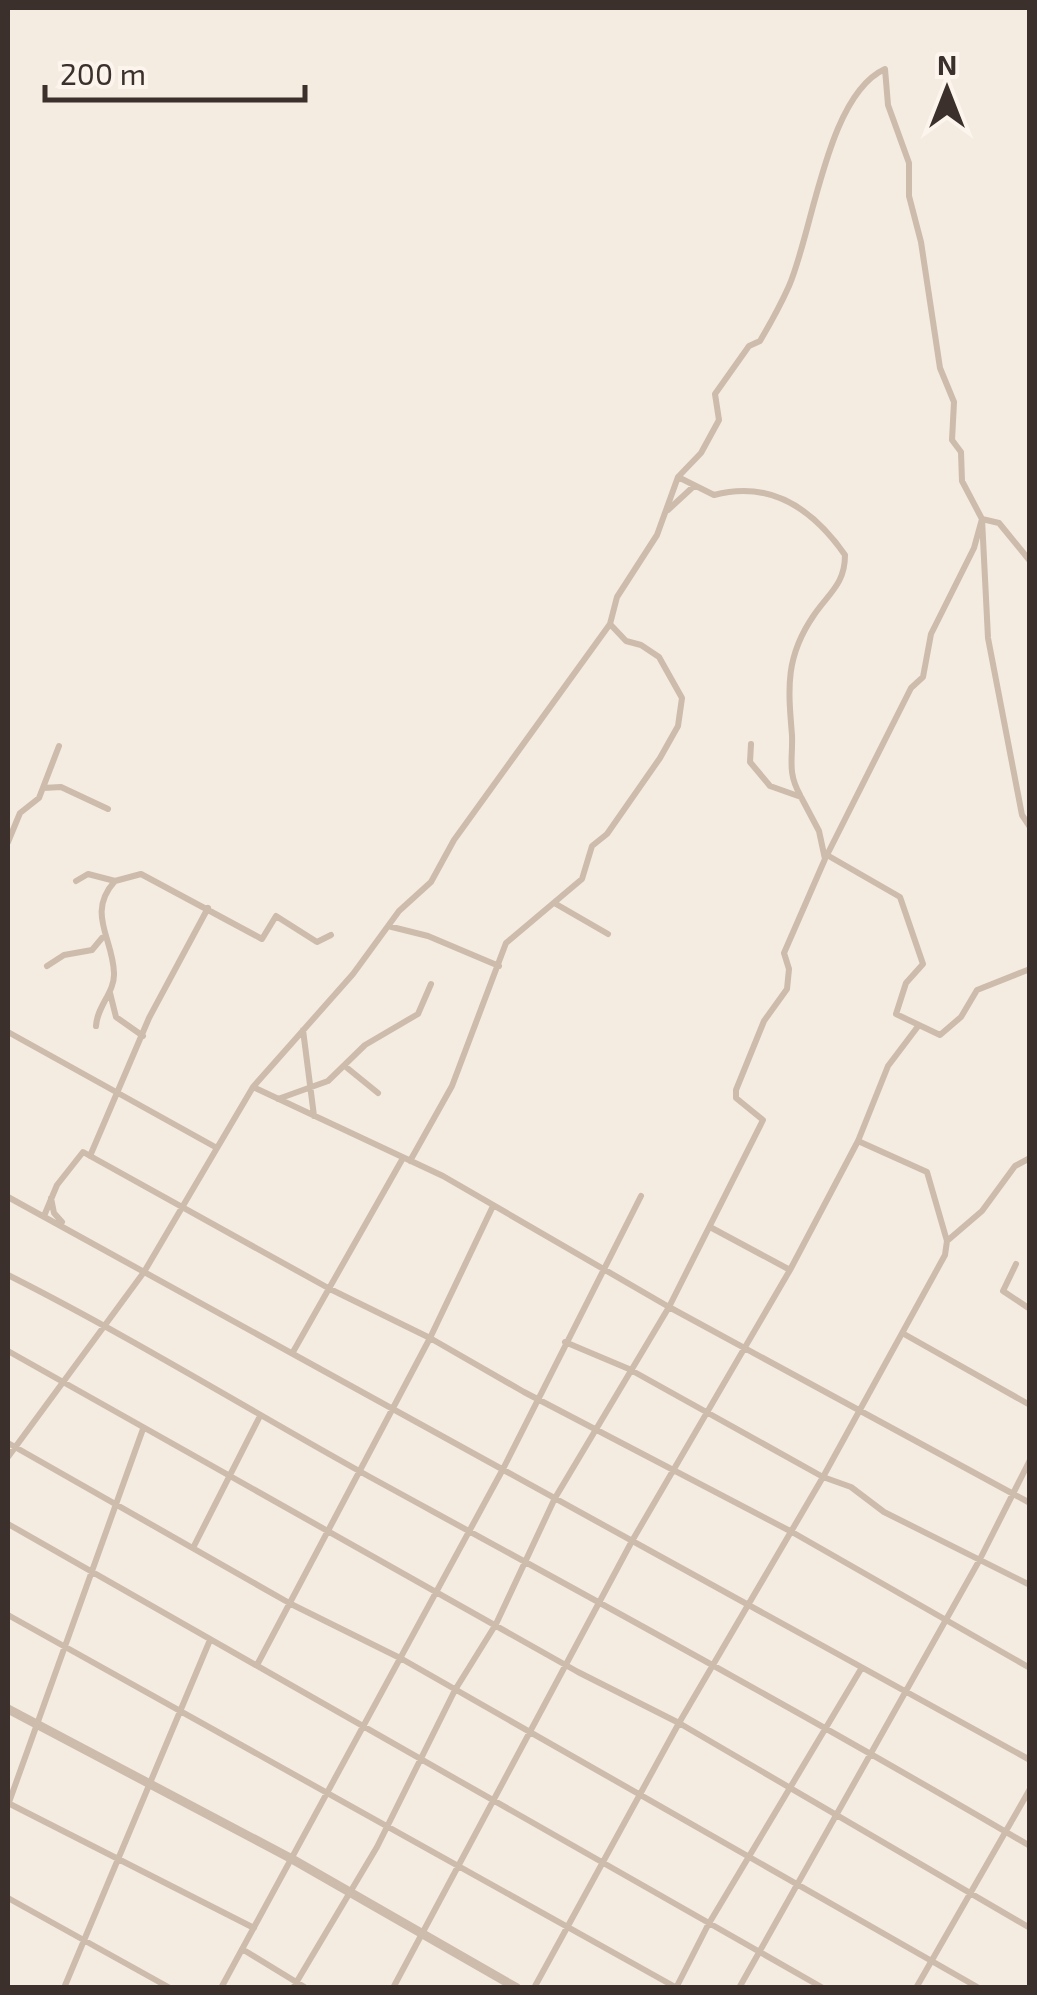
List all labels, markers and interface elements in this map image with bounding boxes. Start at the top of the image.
scale bar [45,40,305,102]
north arrow [897,40,997,140]
text: N [937,47,957,81]
text: 200 m [60,55,146,91]

